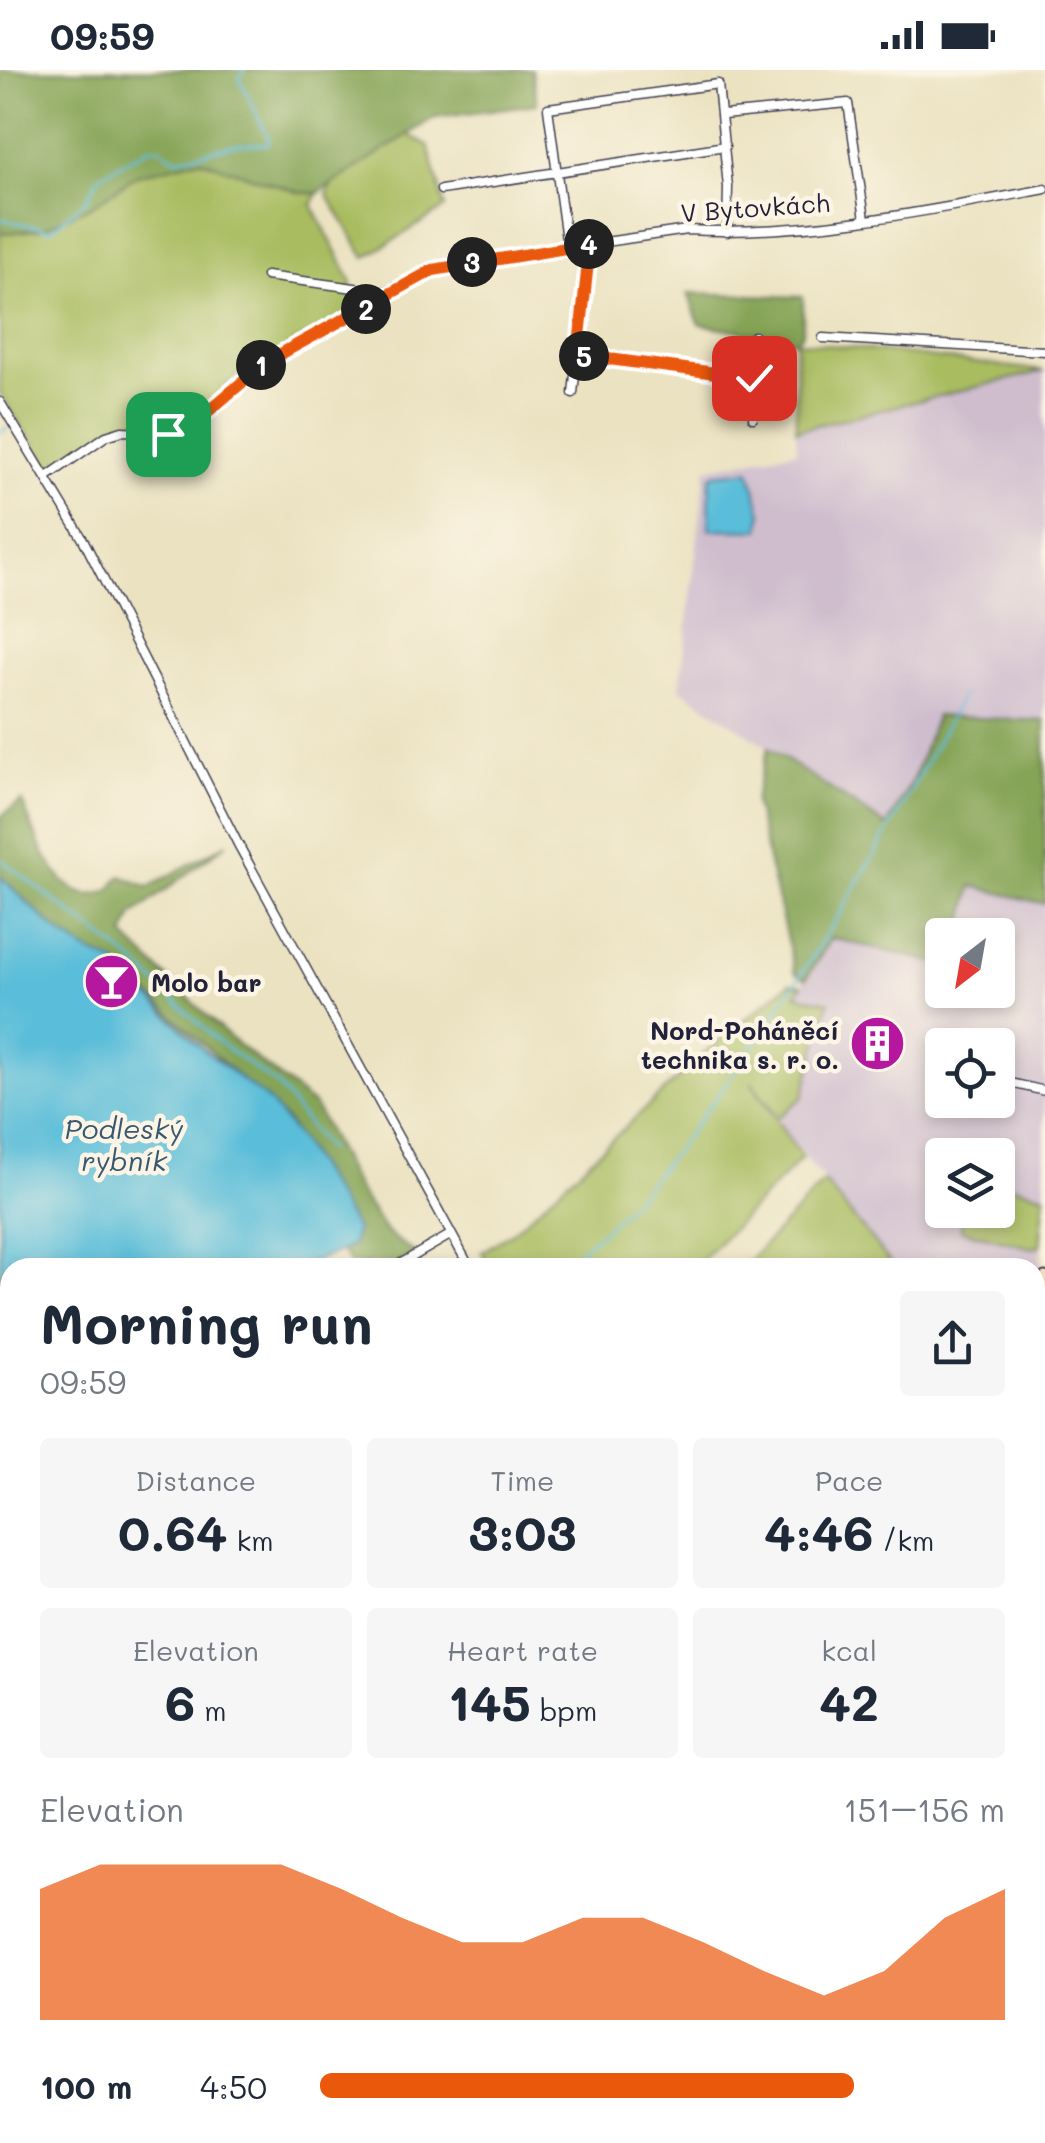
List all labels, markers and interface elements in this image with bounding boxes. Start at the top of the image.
text: 09:59 [50,10,154,60]
street label: V Bytovkách [679,186,831,229]
pin: 4 [564,219,614,269]
text: 4 [580,226,598,262]
pin: 3 [447,237,497,287]
text: 3 [464,244,480,280]
pin: 2 [341,284,391,334]
text: 2 [358,291,374,327]
pin: 5 [559,331,609,381]
pin [712,336,797,421]
text: 5 [576,338,592,374]
pin: 1 [236,340,286,390]
text: 1 [255,347,267,383]
icon: check [727,351,782,406]
pin [126,392,211,477]
icon: arrive [141,407,196,462]
north arrow [925,918,1015,1008]
map controls [925,918,1015,1228]
bar icon: Molo bar [82,952,142,1012]
place label: Molo bar [151,966,262,998]
place label: Nord-Poháněcí technika s. r. o. [641,1014,839,1075]
building icon: Nord-Poháněcí technika s. r. o. [848,1014,908,1074]
button: locate [925,1028,1015,1118]
water label: Podleský rybník [65,1110,184,1178]
button: layers [925,1138,1015,1228]
text: Morning run [40,1286,373,1358]
button: share [900,1291,1005,1396]
text: 09:59 [40,1360,126,1402]
text: Distance [136,1462,256,1498]
text: Time [491,1462,554,1498]
text: Pace [815,1462,883,1498]
text: 0.64 [118,1498,228,1564]
text: 3:03 [468,1498,576,1564]
text: 4:46 [764,1498,873,1564]
text: km [228,1522,274,1558]
text: /km [873,1522,934,1558]
text: Elevation [133,1632,259,1668]
text: Heart rate [447,1632,598,1668]
text: kcal [821,1632,877,1668]
text: 6 [165,1668,195,1734]
text: 145 [448,1668,531,1734]
text: 42 [819,1668,879,1734]
text: m [195,1692,227,1728]
text: bpm [531,1692,597,1728]
text: Elevation [40,1788,184,1830]
text: 151–156 m [843,1788,1005,1830]
text: 100 m [40,2065,132,2107]
text: 4:50 [200,2065,267,2107]

